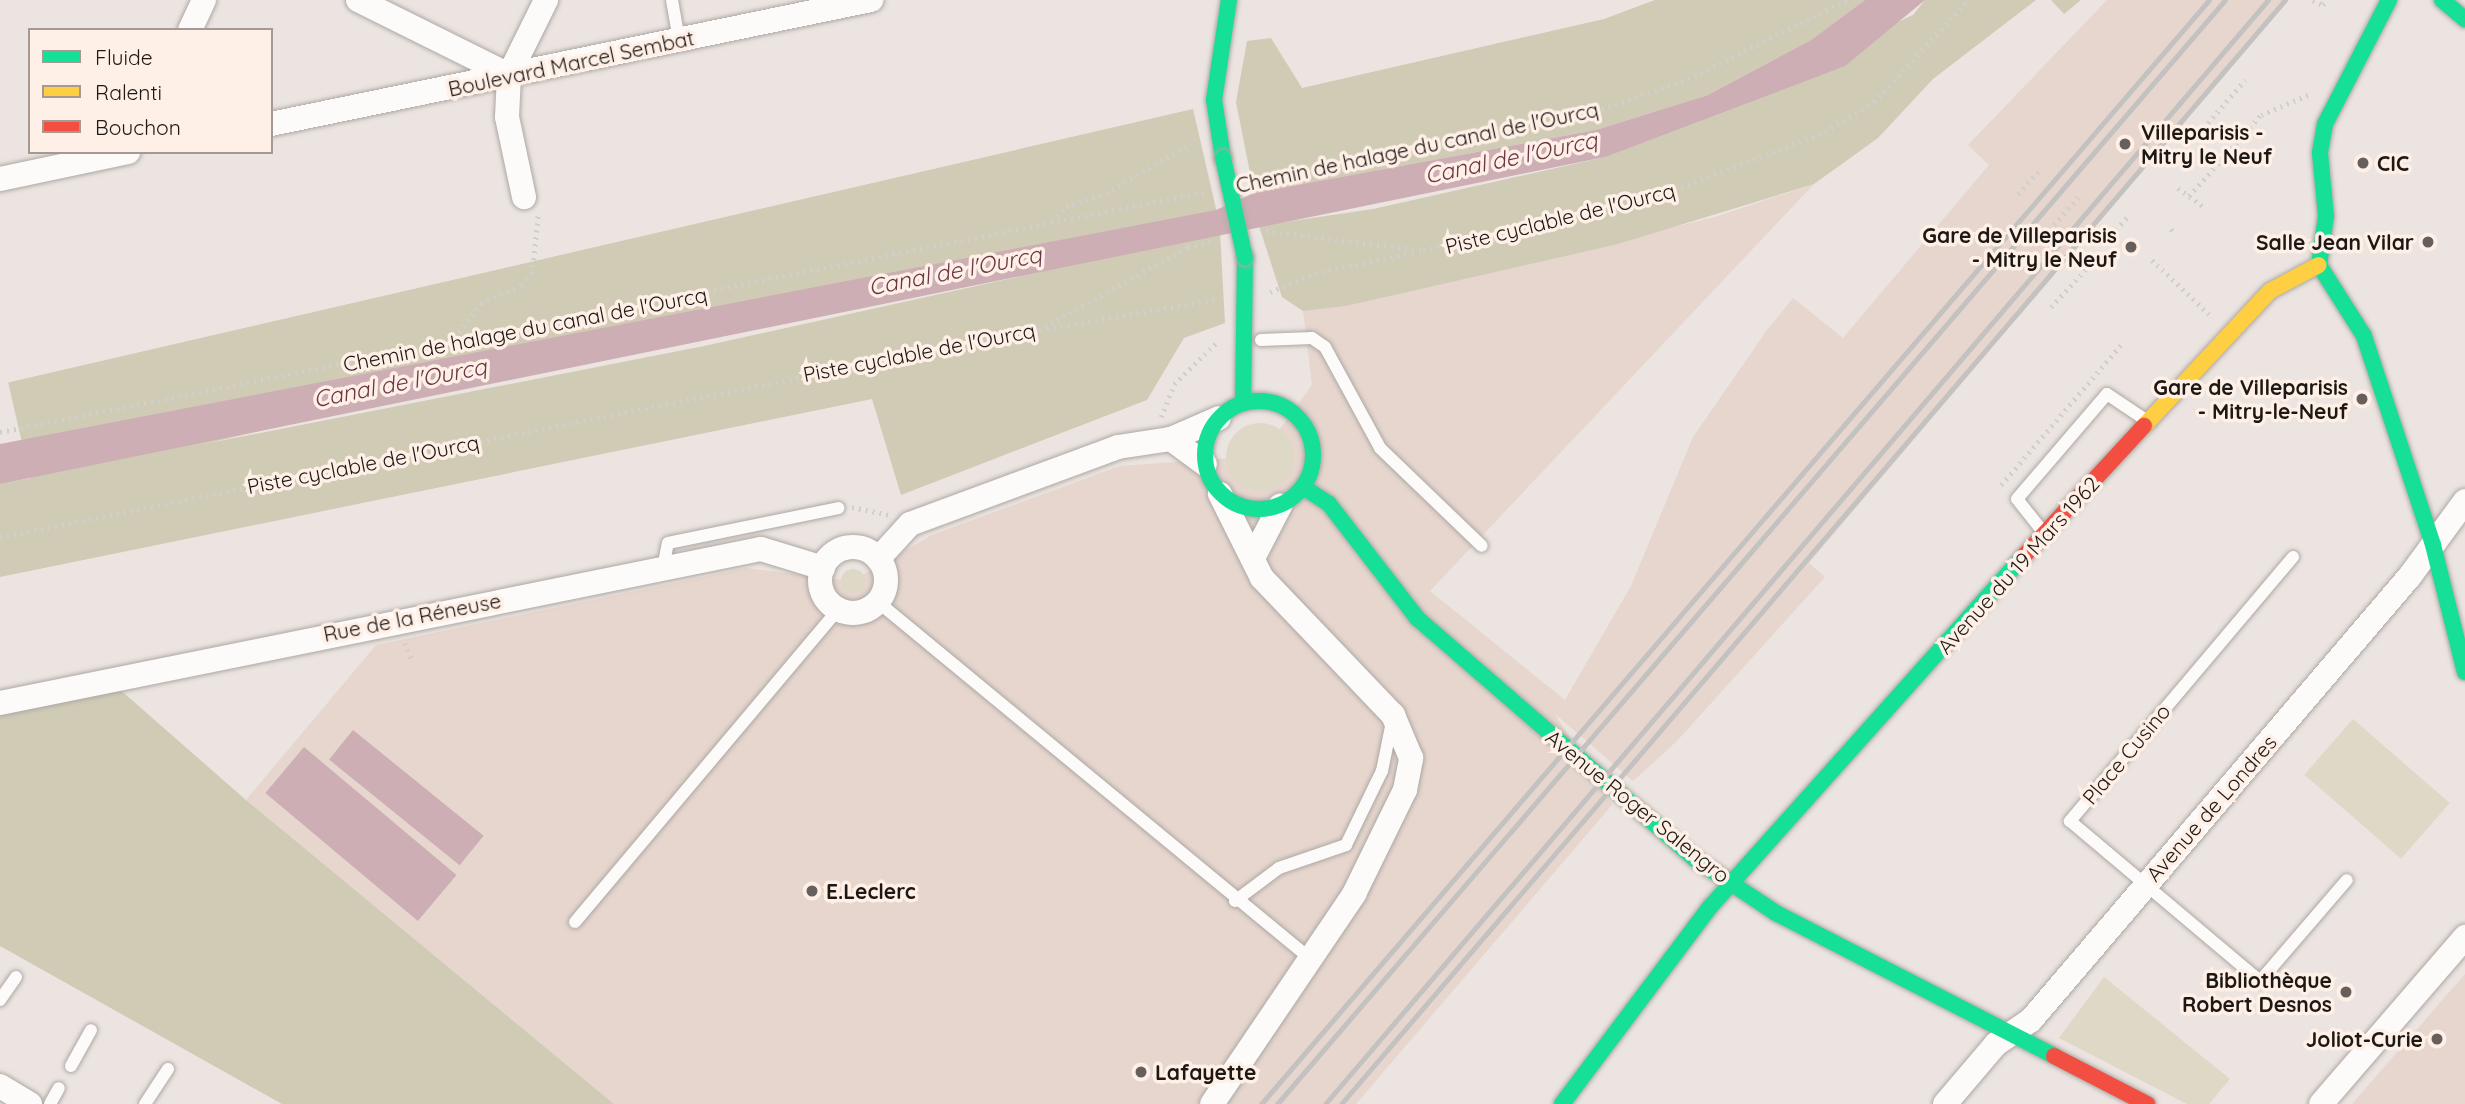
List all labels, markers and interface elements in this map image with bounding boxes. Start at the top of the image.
street label: Boulevard Marcel Sembat [446,25,696,101]
legend [28,28,273,154]
text: Fluide [95,44,153,70]
text: Ralenti [95,79,162,105]
street label: Chemin de halage du canal de l'Ourcq [1233,96,1601,198]
text: Bouchon [95,114,181,140]
place label: Villeparisis - Mitry le Neuf [2141,119,2272,169]
water label: Canal de l'Ourcq [1422,126,1600,190]
marker: Villeparisis - Mitry le Neuf [2115,134,2135,154]
place label: CIC [2377,150,2409,176]
marker: CIC [2355,155,2371,171]
street label: Piste cyclable de l'Ourcq [1442,177,1678,259]
place label: Gare de Villeparisis - Mitry le Neuf [1922,222,2117,272]
place label: Salle Jean Vilar [2256,229,2414,255]
marker: Salle Jean Vilar [2420,234,2436,250]
marker: Gare de Villeparisis - Mitry le Neuf [2123,239,2139,255]
water label: Canal de l'Ourcq [866,241,1044,301]
street label: Chemin de halage du canal de l'Ourcq [341,281,709,377]
street label: Piste cyclable de l'Ourcq [801,317,1037,387]
water label: Canal de l'Ourcq [311,353,489,413]
place label: Gare de Villeparisis - Mitry-le-Neuf [2153,374,2348,424]
marker: Gare de Villeparisis - Mitry-le-Neuf [2354,391,2370,407]
street label: Piste cyclable de l'Ourcq [245,429,481,499]
street label: Avenue du 19 Mars 1962 [1932,471,2104,659]
street label: Rue de la Réneuse [321,587,503,647]
street label: Place Cusino [2077,699,2175,809]
street label: Avenue Roger Salengro [1541,724,1735,888]
street label: Avenue de Londres [2140,730,2282,886]
place label: E.Leclerc [826,878,916,904]
marker: E.Leclerc [804,883,820,899]
place label: Bibliothèque Robert Desnos [2182,967,2332,1017]
marker: Bibliothèque Robert Desnos [2338,984,2354,1000]
place label: Joliot-Curie [2306,1026,2423,1052]
marker: Joliot-Curie [2429,1031,2445,1047]
place label: Lafayette [1155,1059,1256,1085]
marker: Lafayette [1133,1064,1149,1080]

